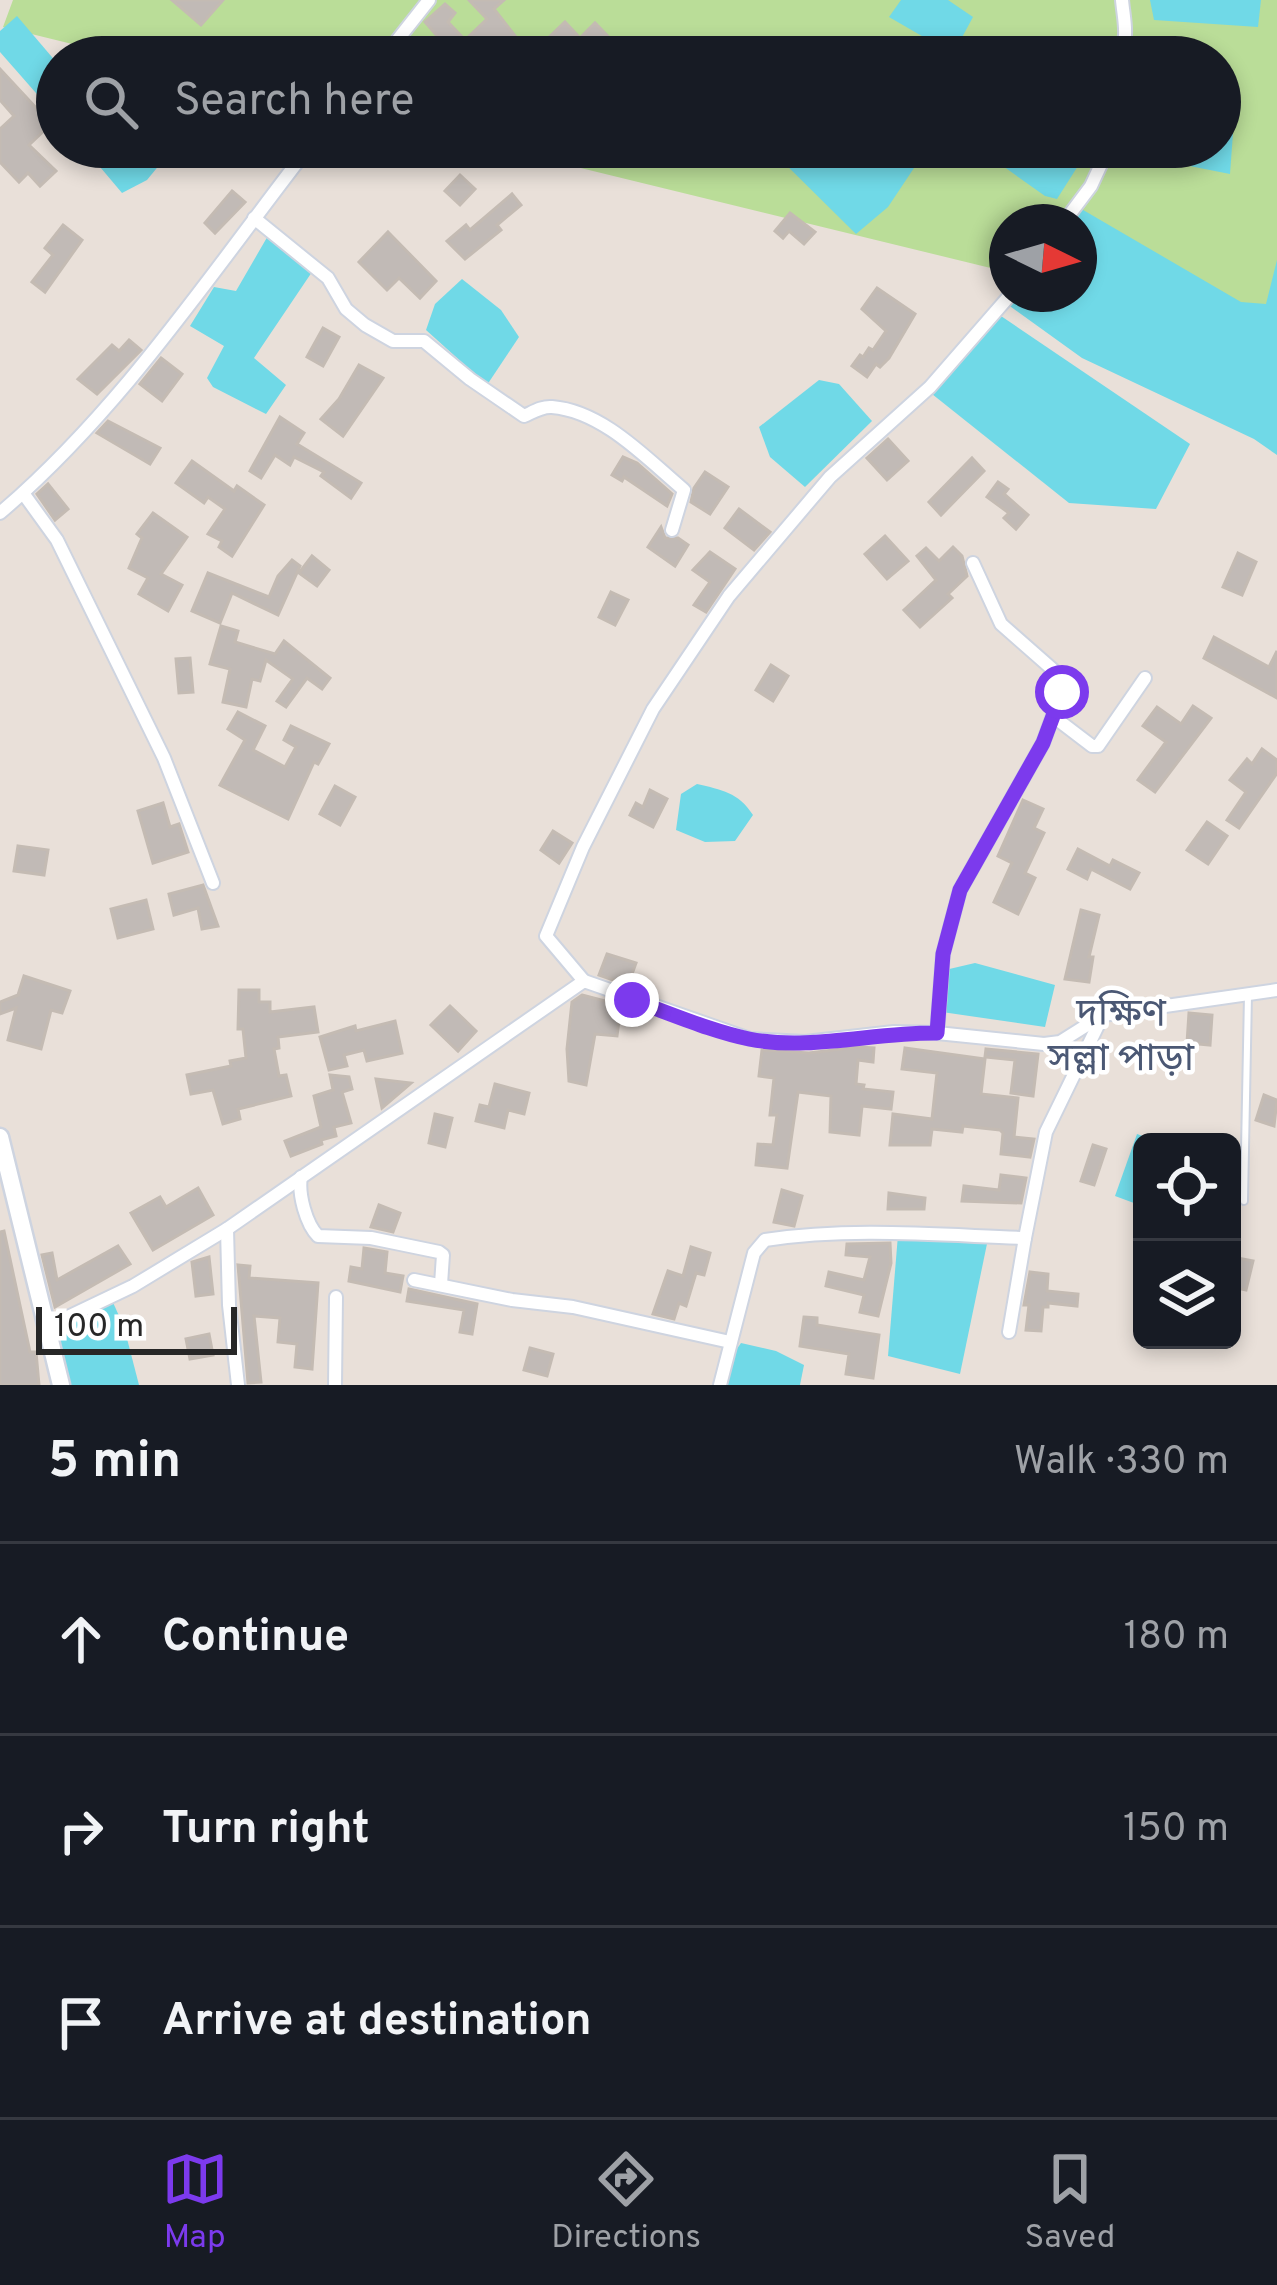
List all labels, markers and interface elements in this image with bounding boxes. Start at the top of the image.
search box [36,36,1241,168]
icon: search [78,69,144,135]
text: Search here [174,74,414,131]
north arrow [989,204,1097,312]
route start [1035,665,1089,719]
route end [605,973,659,1027]
district label: দক্ষিণ সল্লা পাড়া [1047,990,1195,1085]
map controls [1133,1133,1241,1349]
button: locate [1133,1133,1241,1241]
button: layers [1133,1241,1241,1349]
scale bar [36,1301,237,1354]
text: 100 m [54,1307,144,1349]
text: 5 min [48,1431,181,1496]
text: Walk · 330 m [1014,1439,1229,1488]
icon: ahead [48,1606,114,1672]
text: Continue [162,1610,349,1667]
text: 180 m [1124,1614,1229,1663]
icon: right [48,1798,114,1864]
text: Turn right [162,1802,370,1859]
text: 150 m [1123,1806,1229,1855]
icon: arrive [48,1990,114,2056]
text: Arrive at destination [162,1994,592,2051]
tab: Map [162,2146,228,2260]
tab: Directions [551,2146,701,2260]
tab: Saved [1025,2146,1115,2260]

